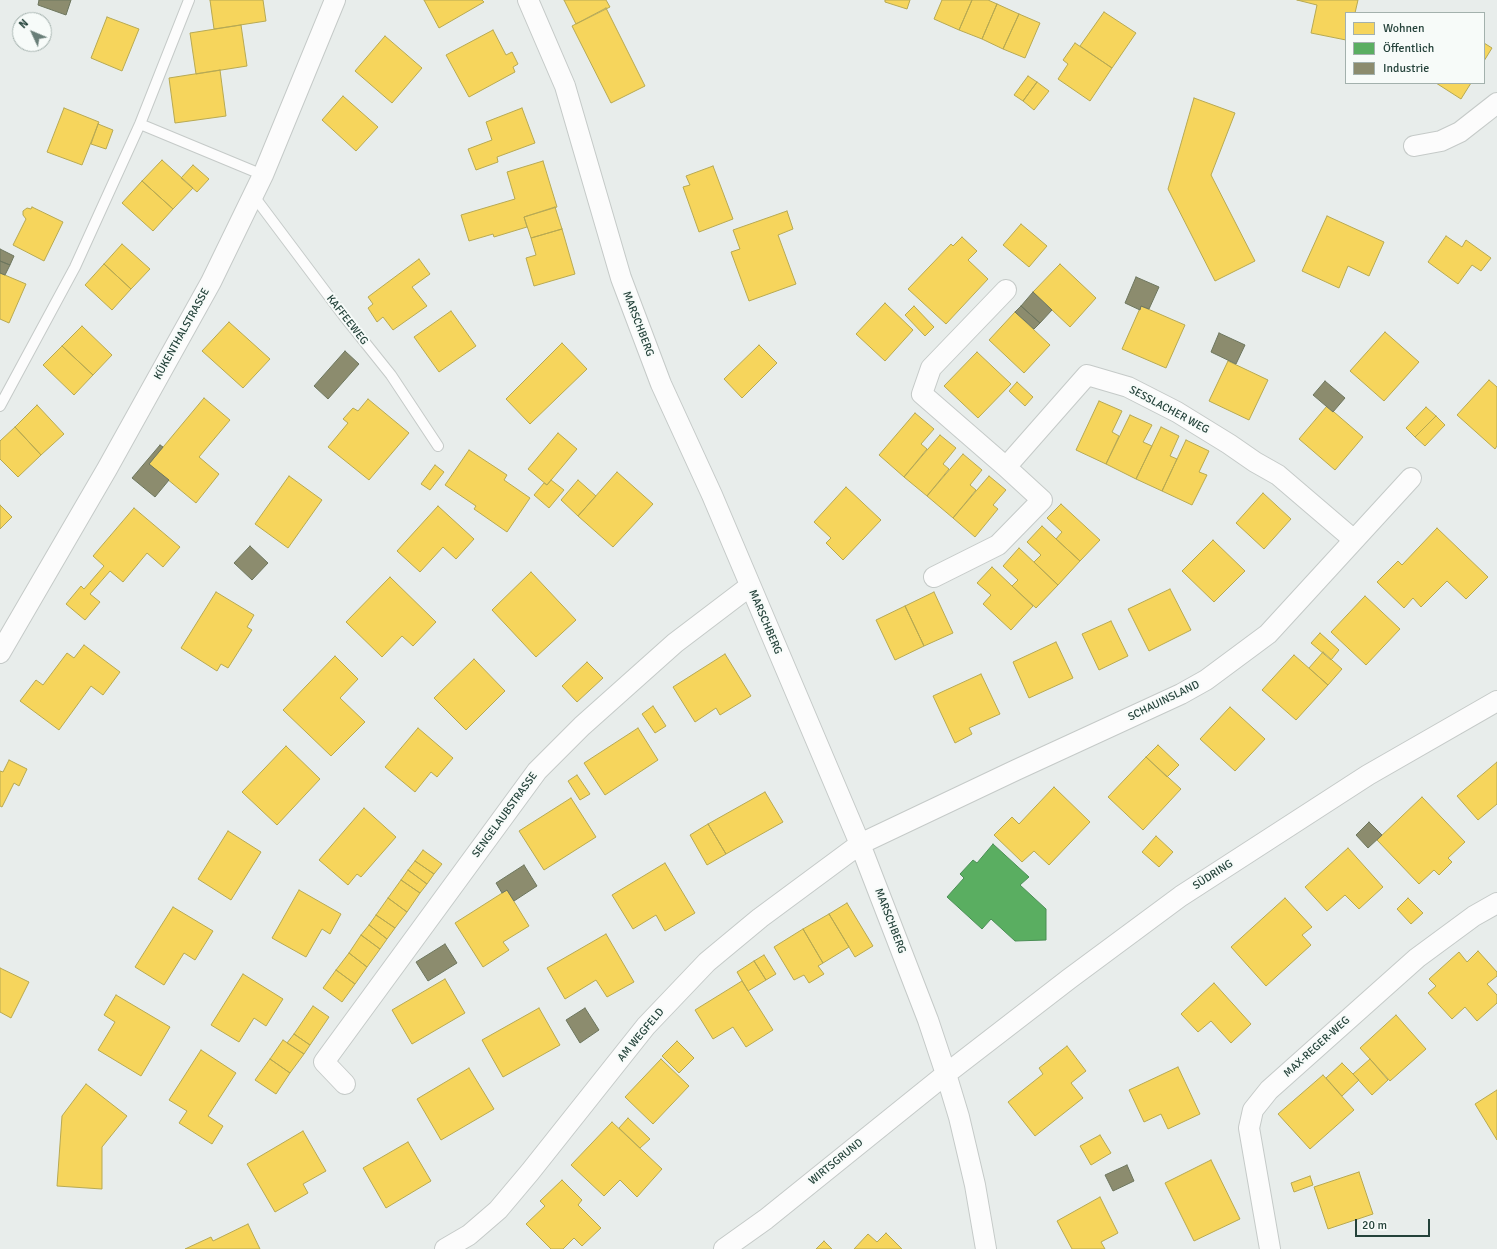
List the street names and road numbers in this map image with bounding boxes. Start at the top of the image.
street label: KÜKENTHALSTRASSE [151,286,213,382]
street label: MARSCHBERG [620,290,656,358]
street label: KAFFEEWEG [323,292,371,348]
street label: SESSLACHER WEG [1127,383,1211,437]
street label: MARSCHBERG [745,588,785,656]
street label: SCHAUINSLAND [1126,678,1202,724]
street label: SENGELAUBSTRASSE [470,770,540,860]
street label: SÜDRING [1191,857,1235,893]
street label: MARSCHBERG [872,887,908,955]
street label: AM WEGFELD [615,1006,667,1064]
street label: MAX-REGER-WEG [1281,1014,1353,1080]
street label: WIRTSGRUND [806,1136,866,1188]

